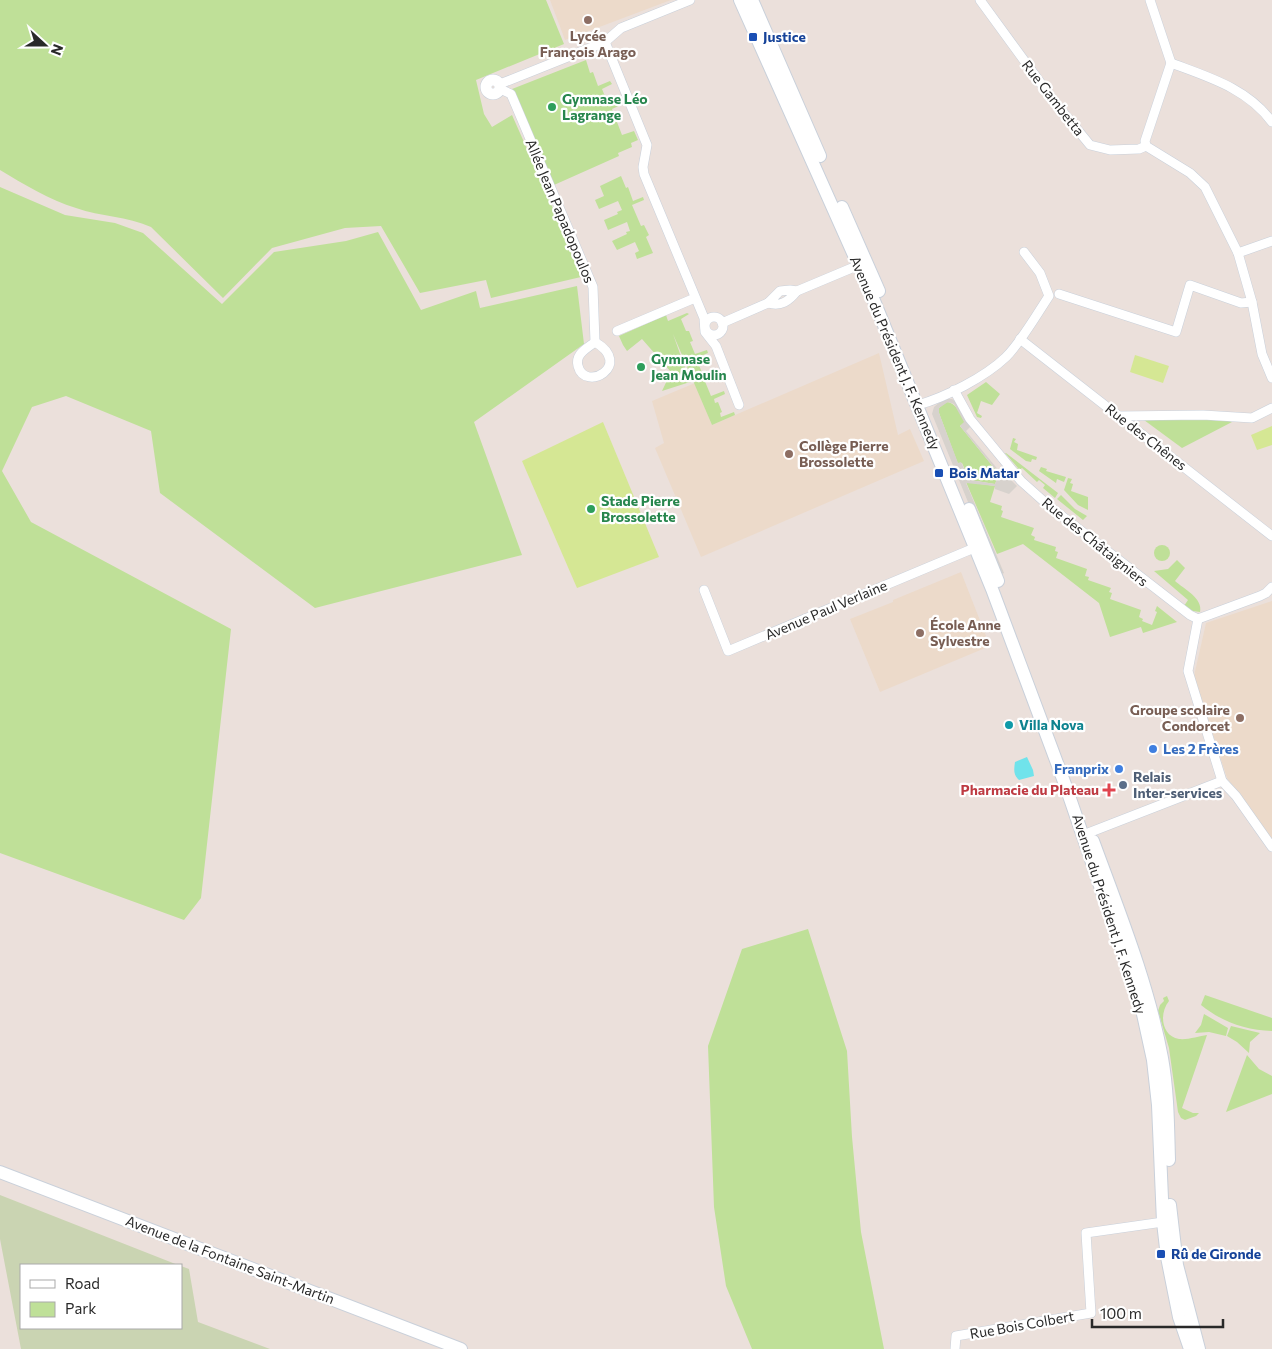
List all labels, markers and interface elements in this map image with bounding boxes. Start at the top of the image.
marker: Lycée François Arago [582,14,594,26]
north arrow [20,20,70,70]
place label: Lycée François Arago [540,27,636,60]
place label: Justice [763,28,806,45]
marker: Justice [747,31,759,43]
text: N [48,42,67,58]
street label: Rue Gambetta [1019,56,1088,139]
place label: Gymnase Léo Lagrange [562,90,648,123]
marker: Gymnase Léo Lagrange [546,101,558,113]
street label: Allée Jean Papadopoulos [522,136,598,285]
street label: Avenue du Président J. F. Kennedy [847,253,944,452]
place label: Gymnase Jean Moulin [651,350,727,383]
marker: Gymnase Jean Moulin [635,361,647,373]
street label: Rue des Chênes [1102,400,1190,474]
place label: Collège Pierre Brossolette [799,437,889,470]
marker: Collège Pierre Brossolette [783,448,795,460]
place label: Bois Matar [949,464,1020,481]
marker: Bois Matar [933,467,945,479]
place label: Stade Pierre Brossolette [601,492,680,525]
street label: Rue des Châtaigniers [1039,494,1152,590]
marker: Stade Pierre Brossolette [585,503,597,515]
street label: Avenue Paul Verlaine [762,576,889,643]
place label: École Anne Sylvestre [930,616,1001,649]
marker: École Anne Sylvestre [914,627,926,639]
place label: Groupe scolaire Condorcet [1130,701,1230,734]
marker: Groupe scolaire Condorcet [1234,712,1246,724]
place label: Villa Nova [1019,716,1084,733]
marker: Villa Nova [1003,719,1015,731]
place label: Les 2 Frères [1163,740,1239,757]
marker: Les 2 Frères [1147,743,1159,755]
place label: Franprix [1054,760,1109,777]
marker: Franprix [1113,763,1125,775]
place label: Relais Inter-services [1133,768,1223,801]
marker: Relais Inter-services [1117,779,1129,791]
place label: Pharmacie du Plateau [961,781,1099,798]
marker: Pharmacie du Plateau [1103,784,1115,796]
street label: Avenue du Président J. F. Kennedy [1069,812,1150,1016]
street label: Avenue de la Fontaine Saint-Martin [123,1212,337,1307]
place label: Rû de Gironde [1171,1245,1261,1262]
marker: Rû de Gironde [1155,1248,1167,1260]
legend [20,1264,182,1329]
text: Road [65,1274,100,1292]
scale bar [1092,1296,1223,1328]
text: Park [65,1299,96,1317]
text: 100 m [1100,1304,1142,1322]
street label: Rue Bois Colbert [968,1307,1076,1342]

